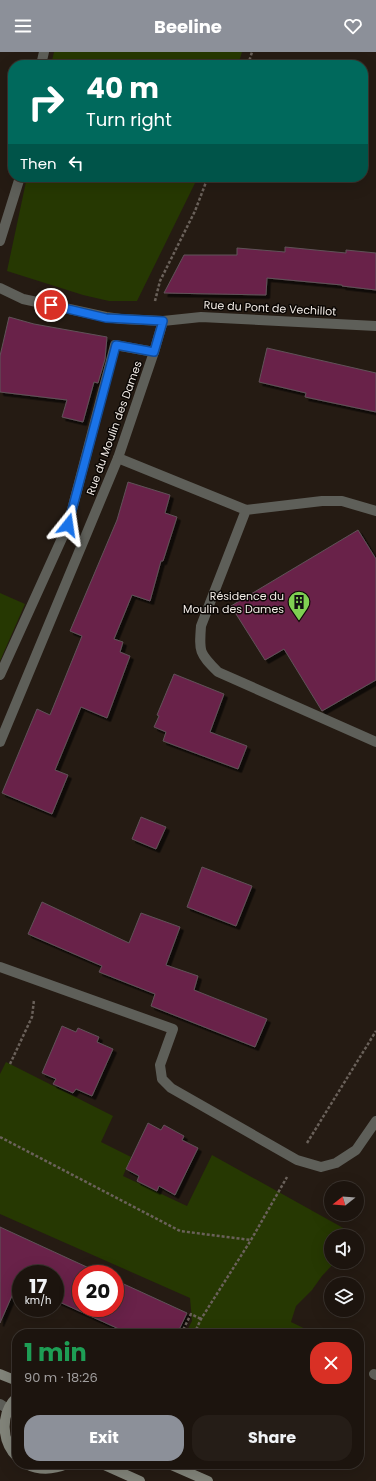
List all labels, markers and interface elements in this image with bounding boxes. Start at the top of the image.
text: Beeline [154,14,222,39]
icon: menu [12,15,34,37]
icon: heart [342,15,364,37]
text: 40 m [86,69,159,108]
icon: right [20,76,72,128]
text: Turn right [86,107,172,132]
icon: left [65,152,87,174]
text: Then [20,153,57,174]
pin [34,288,68,322]
icon: arrive [40,294,62,316]
street label: Rue du Pont de Vechillot [203,297,337,319]
street label: Rue du Moulin des Dames [82,358,146,497]
position arrow [47,504,89,546]
place label: Résidence du Moulin des Dames [183,588,284,617]
building icon: Résidence du Moulin des Dames [286,589,312,622]
north arrow [324,1181,364,1221]
map controls [324,1181,364,1317]
button: sound [324,1229,364,1269]
speed limit sign: 20 [72,1265,124,1317]
text: 17 [29,1272,47,1300]
button: layers [324,1277,364,1317]
text: km/h [25,1293,51,1308]
text: 1 min [24,1336,87,1369]
button: close [310,1342,352,1384]
text: 90 m · 18:26 [24,1368,98,1387]
button: Exit [24,1415,184,1461]
button: Share [192,1415,352,1461]

